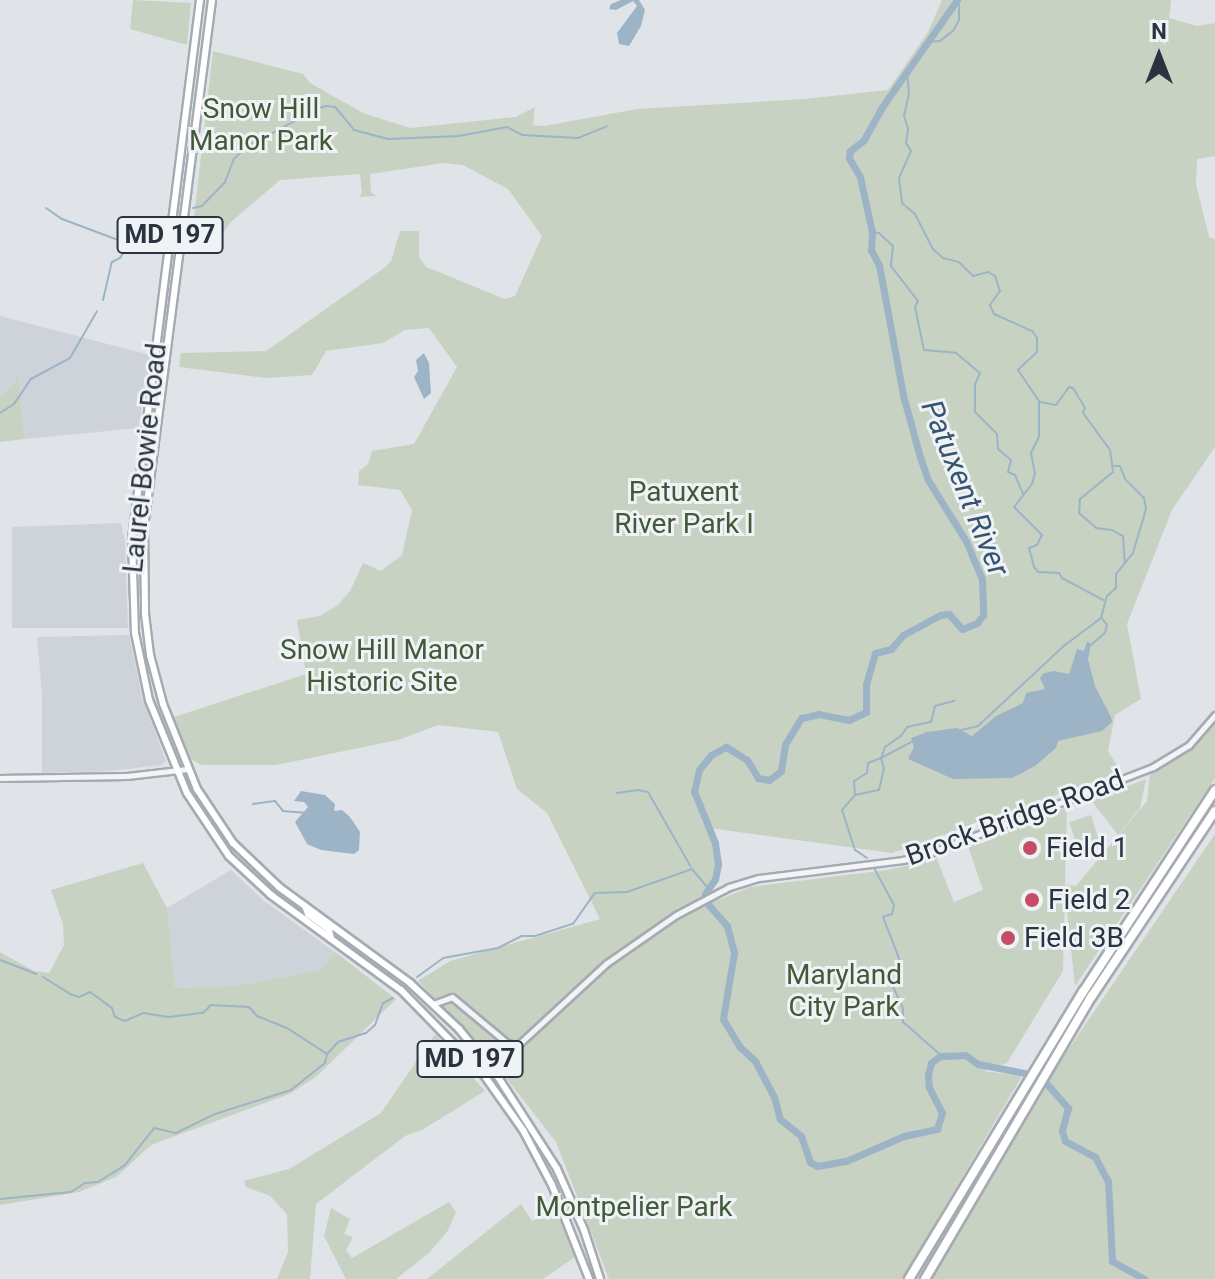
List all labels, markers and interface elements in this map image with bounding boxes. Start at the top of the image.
north arrow [1119,16,1199,96]
text: N [1151,19,1167,44]
park label: Snow Hill Manor Park [189,92,333,158]
road number: MD 197 [116,213,224,257]
street label: Laurel Bowie Road [116,341,174,575]
water label: Patuxent River [913,395,1017,581]
park label: Patuxent River Park I [614,475,754,541]
park label: Snow Hill Manor Historic Site [280,633,484,699]
street label: Brock Bridge Road [901,763,1129,873]
place label: Field 1 [1046,831,1128,865]
marker: Field 1 [1021,839,1039,857]
place label: Field 2 [1048,883,1130,917]
marker: Field 2 [1023,891,1041,909]
place label: Field 3B [1024,921,1124,955]
marker: Field 3B [999,929,1017,947]
park label: Maryland City Park [786,958,902,1024]
road number: MD 197 [416,1037,524,1081]
park label: Montpelier Park [536,1190,732,1224]

